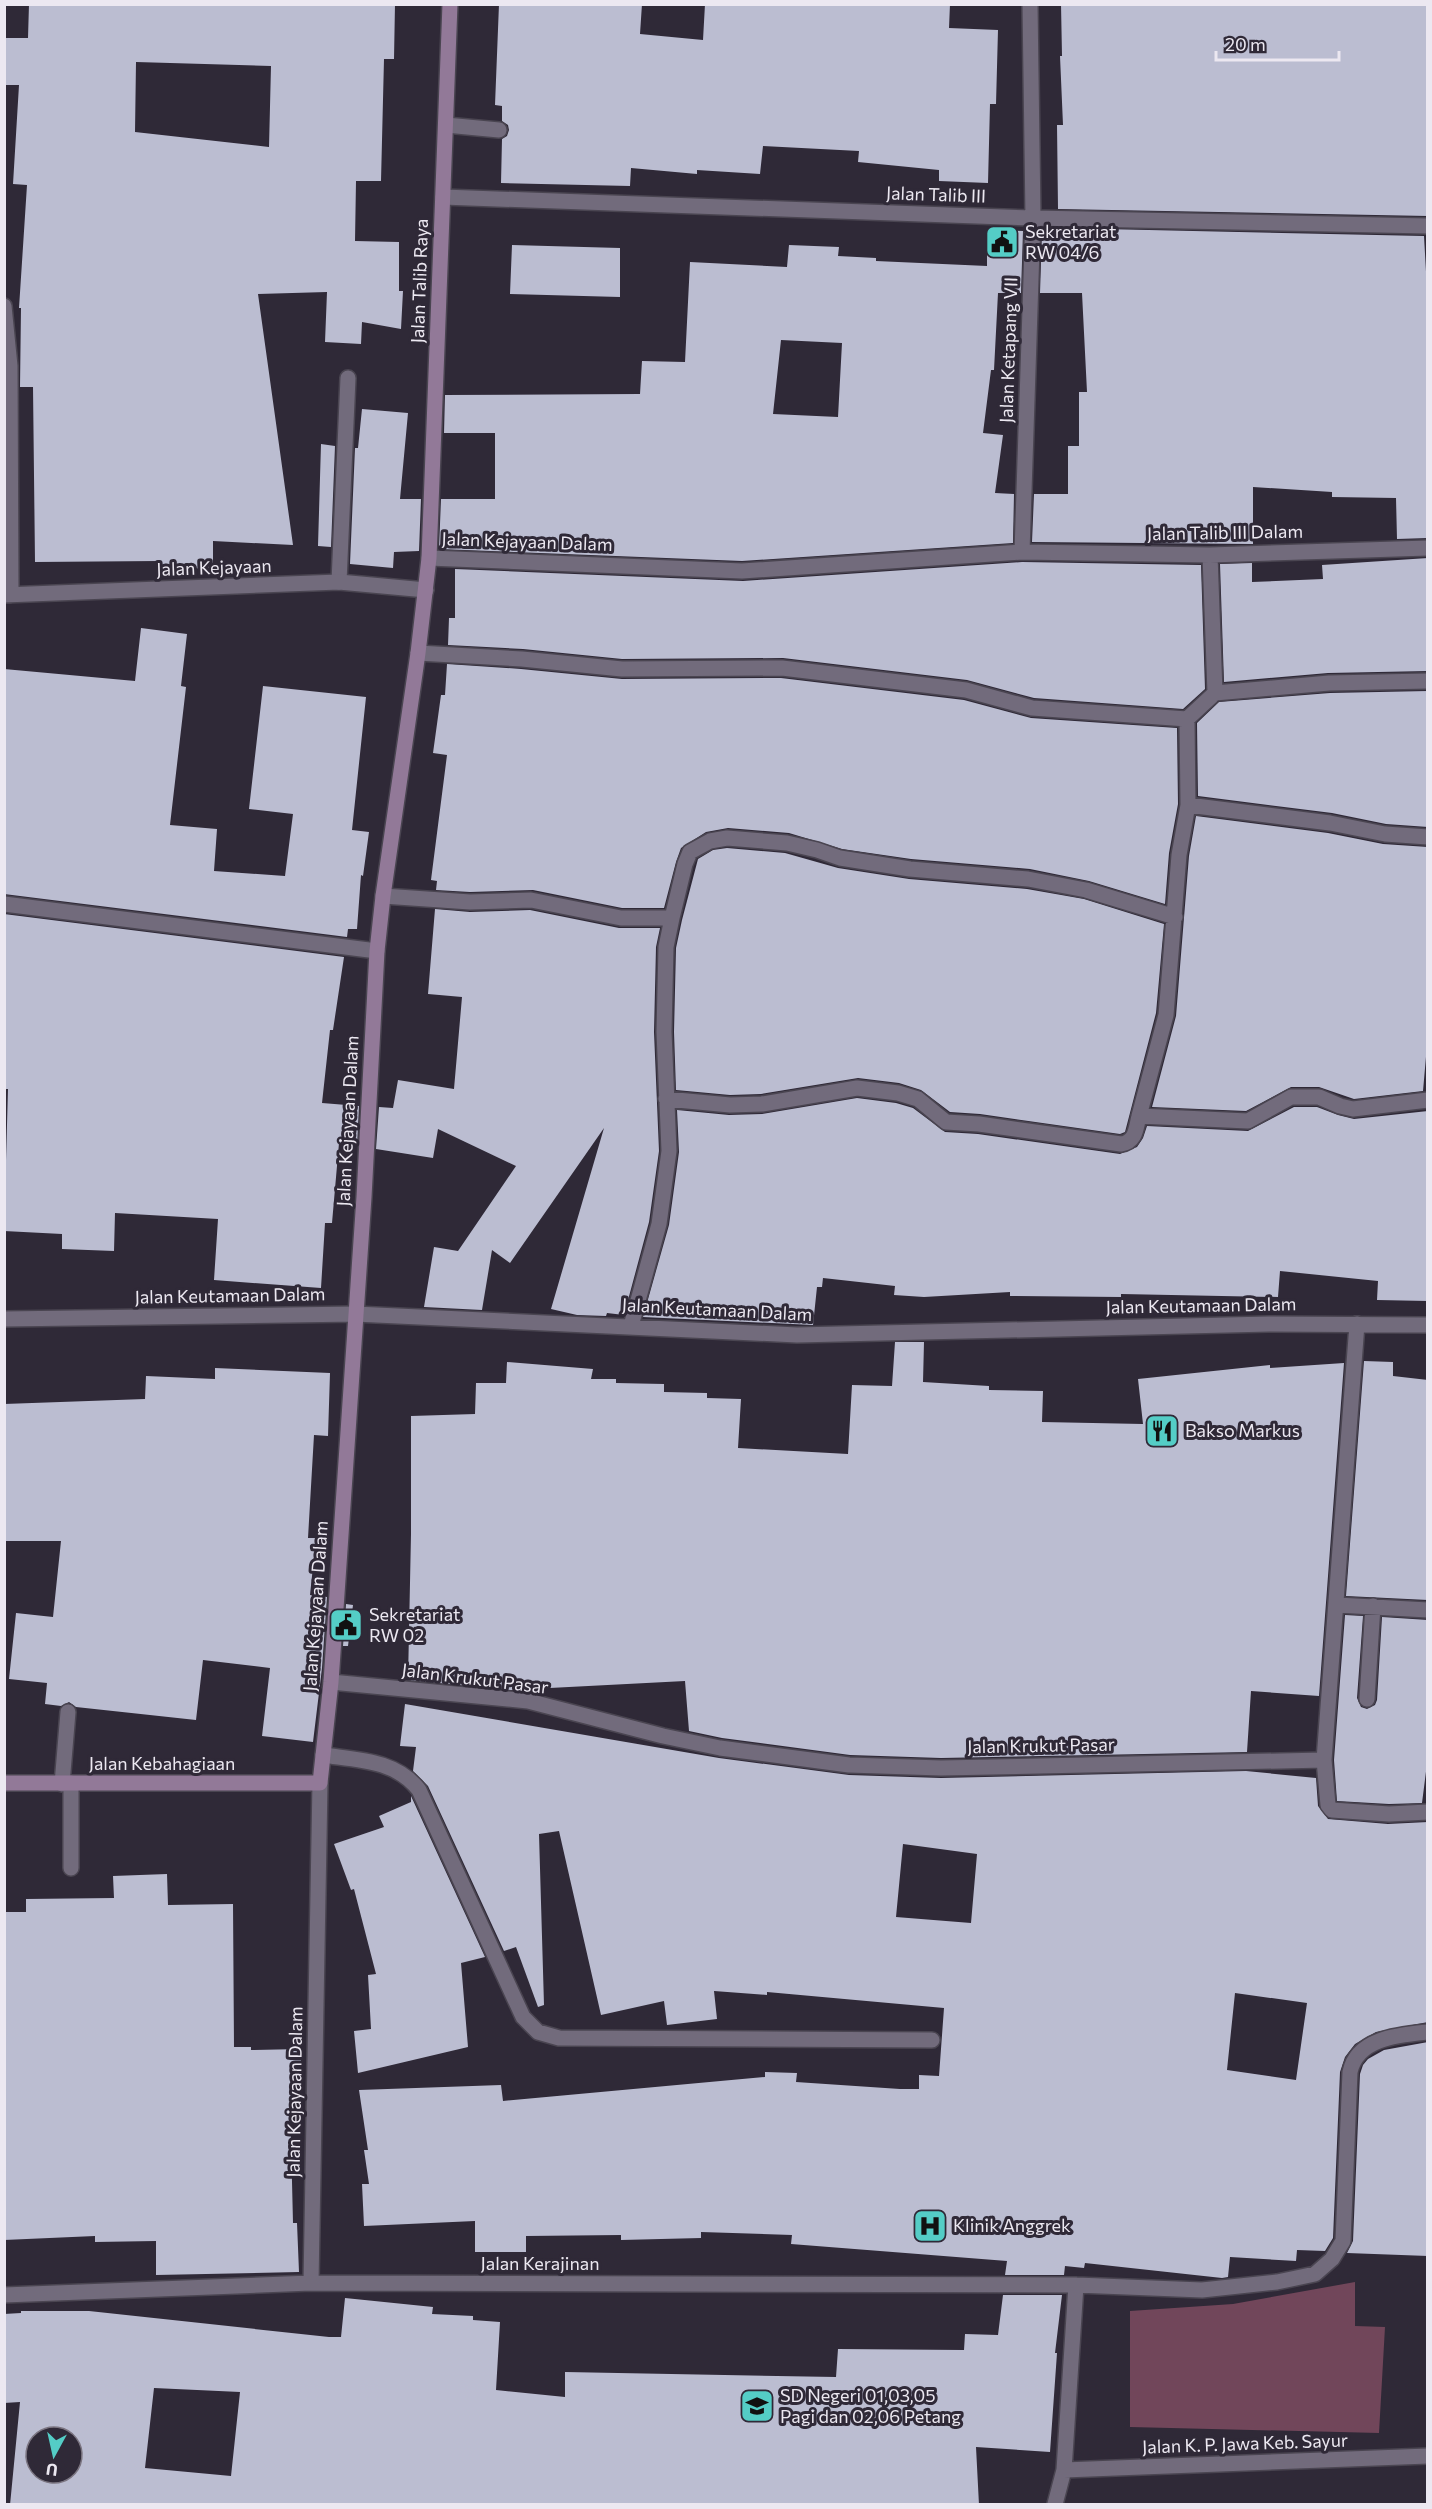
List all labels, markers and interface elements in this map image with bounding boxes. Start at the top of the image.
scale bar [1216,24,1339,62]
text: 20 m [1225,33,1266,55]
street label: Jalan Talib III [886,181,986,207]
street label: Jalan Talib Raya [406,218,432,344]
place label: Sekretariat RW 04/6 [1025,220,1116,263]
public building icon: Sekretariat RW 04/6 [984,224,1020,260]
street label: Jalan Ketapang VII [994,277,1022,423]
street label: Jalan Talib III Dalam [1147,520,1303,544]
street label: Jalan Kejayaan Dalam [441,527,613,555]
street label: Jalan Kejayaan [156,554,272,580]
street label: Jalan Kejayaan Dalam [332,1035,362,1207]
street label: Jalan Keutamaan Dalam [134,1282,326,1308]
street label: Jalan Keutamaan Dalam [1105,1292,1297,1318]
street label: Jalan Keutamaan Dalam [621,1293,813,1325]
restaurant icon: Bakso Markus [1144,1413,1180,1449]
place label: Bakso Markus [1185,1419,1300,1441]
street label: Jalan Kejayaan Dalam [298,1520,332,1692]
place label: Sekretariat RW 02 [369,1603,460,1646]
public building icon: Sekretariat RW 02 [328,1607,364,1643]
street label: Jalan Krukut Pasar [400,1658,550,1698]
street label: Jalan Krukut Pasar [967,1733,1115,1757]
street label: Jalan Kebahagiaan [89,1752,235,1774]
street label: Jalan Kejayaan Dalam [282,2006,306,2178]
hospital icon: Klinik Anggrek [912,2208,948,2244]
place label: Klinik Anggrek [953,2214,1071,2236]
street label: Jalan Kerajinan [480,2252,600,2274]
place label: SD Negeri 01,03,05 Pagi dan 02,06 Petang [780,2384,961,2427]
school or university icon: SD Negeri 01,03,05 Pagi dan 02,06 Petang [739,2388,775,2424]
north arrow [24,2425,84,2485]
street label: Jalan K. P. Jawa Keb. Sayur [1142,2428,1348,2458]
text: U [45,2460,59,2481]

